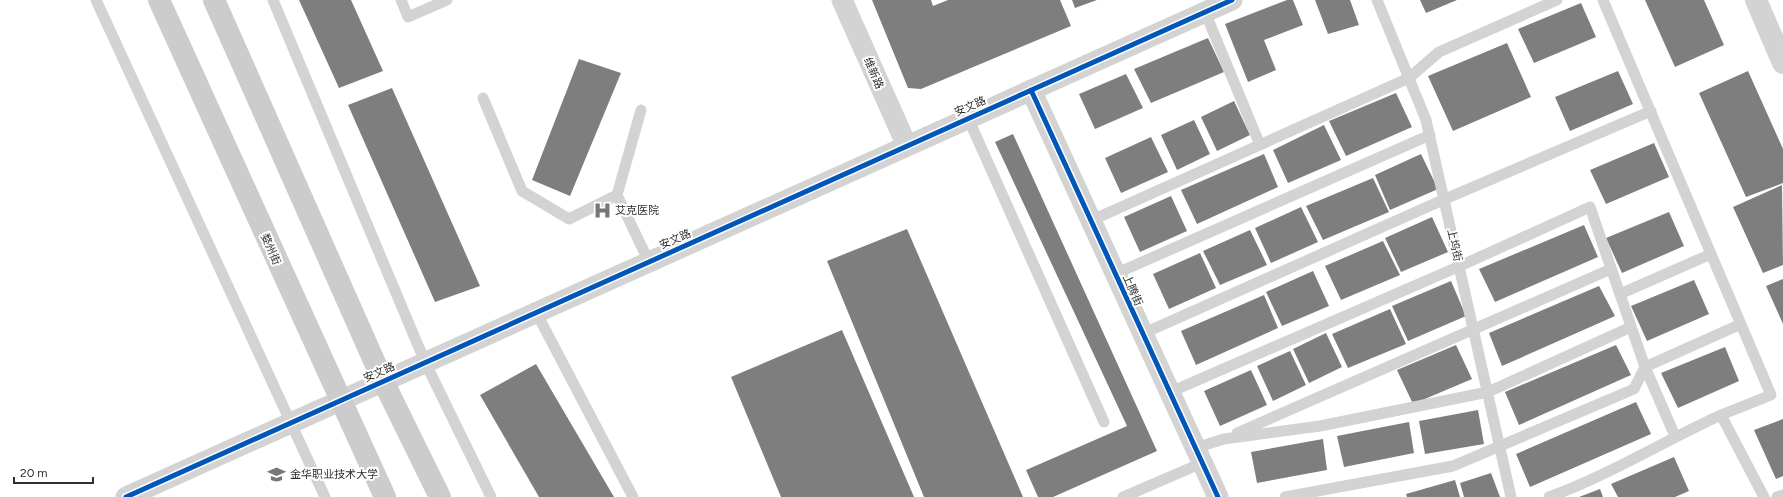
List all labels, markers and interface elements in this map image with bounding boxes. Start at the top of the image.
street label: 维新路 [861,55,886,91]
street label: 安文路 [952,94,988,119]
hospital icon: 艾克医院 [592,200,612,220]
place label: 艾克医院 [615,204,659,217]
street label: 安文路 [657,227,693,252]
street label: 上坞街 [1444,228,1465,263]
street label: 婺州街 [258,231,283,267]
street label: 上腾街 [1120,272,1145,308]
street label: 安文路 [361,360,397,385]
scale bar [14,459,93,485]
school or university icon: 金华职业技术大学 [267,464,287,484]
text: 20 m [20,466,48,480]
place label: 金华职业技术大学 [290,468,378,481]

